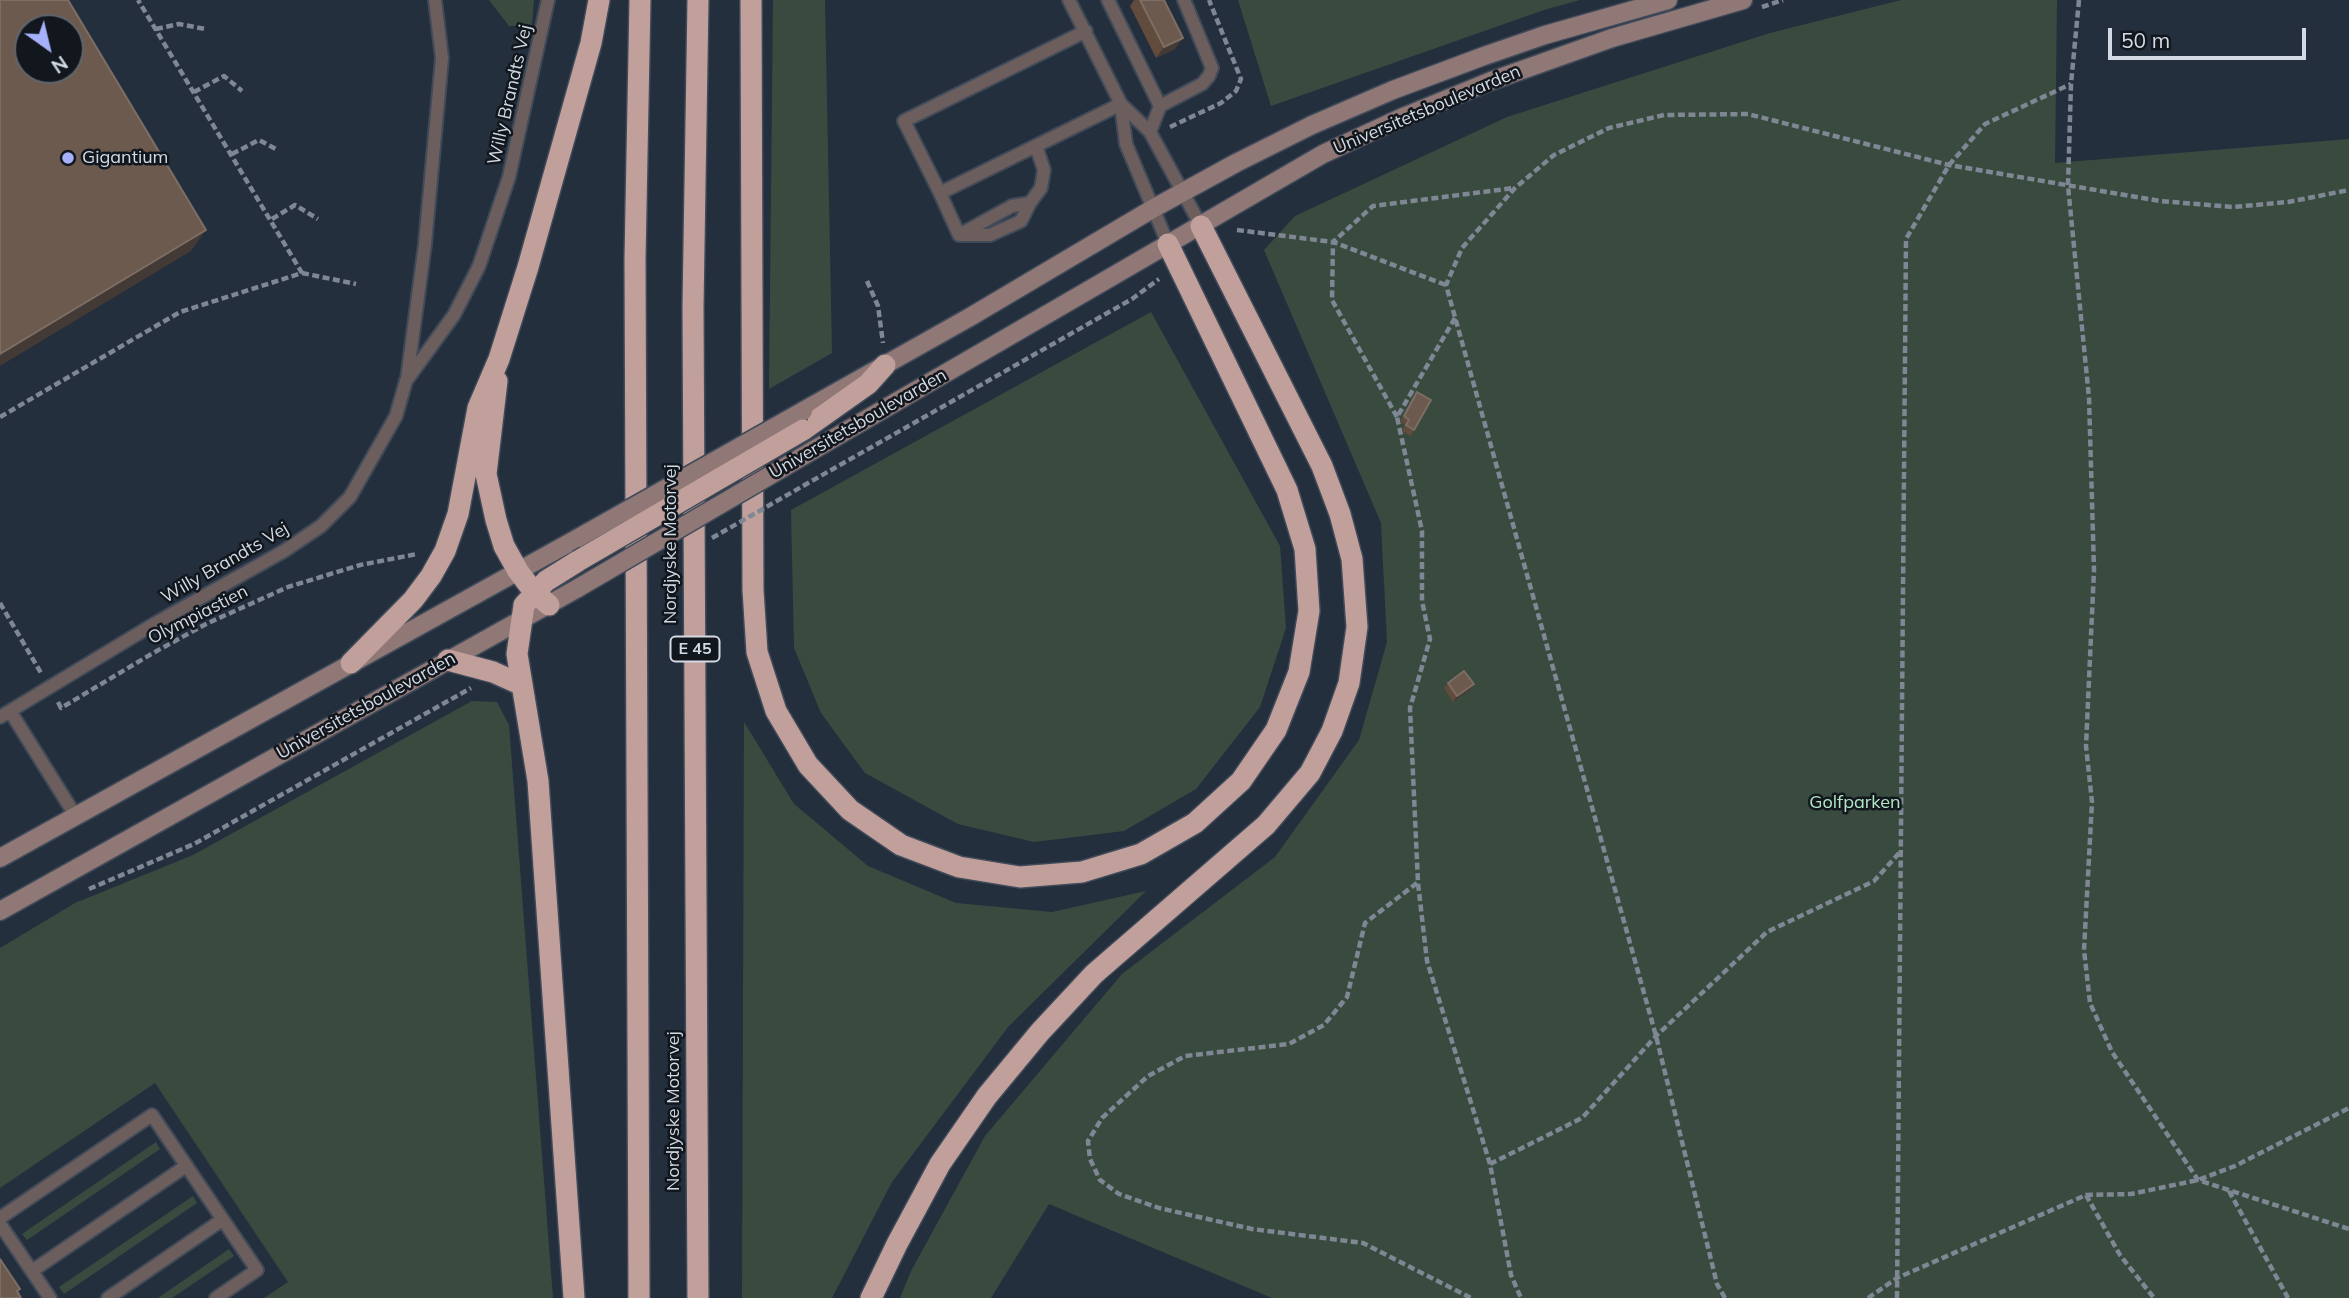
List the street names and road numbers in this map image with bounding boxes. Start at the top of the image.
street label: Willy Brandts Vej [483,23,537,167]
street label: Universitetsboulevarden [1330,61,1524,159]
street label: Universitetsboulevarden [765,364,951,484]
street label: Nordjyske Motorvej [660,464,682,624]
street label: Willy Brandts Vej [157,518,293,608]
street label: Olympiastien [144,581,252,649]
road number: E 45 [670,636,720,662]
street label: Universitetsboulevarden [273,648,459,764]
street label: Nordjyske Motorvej [663,1031,685,1191]

